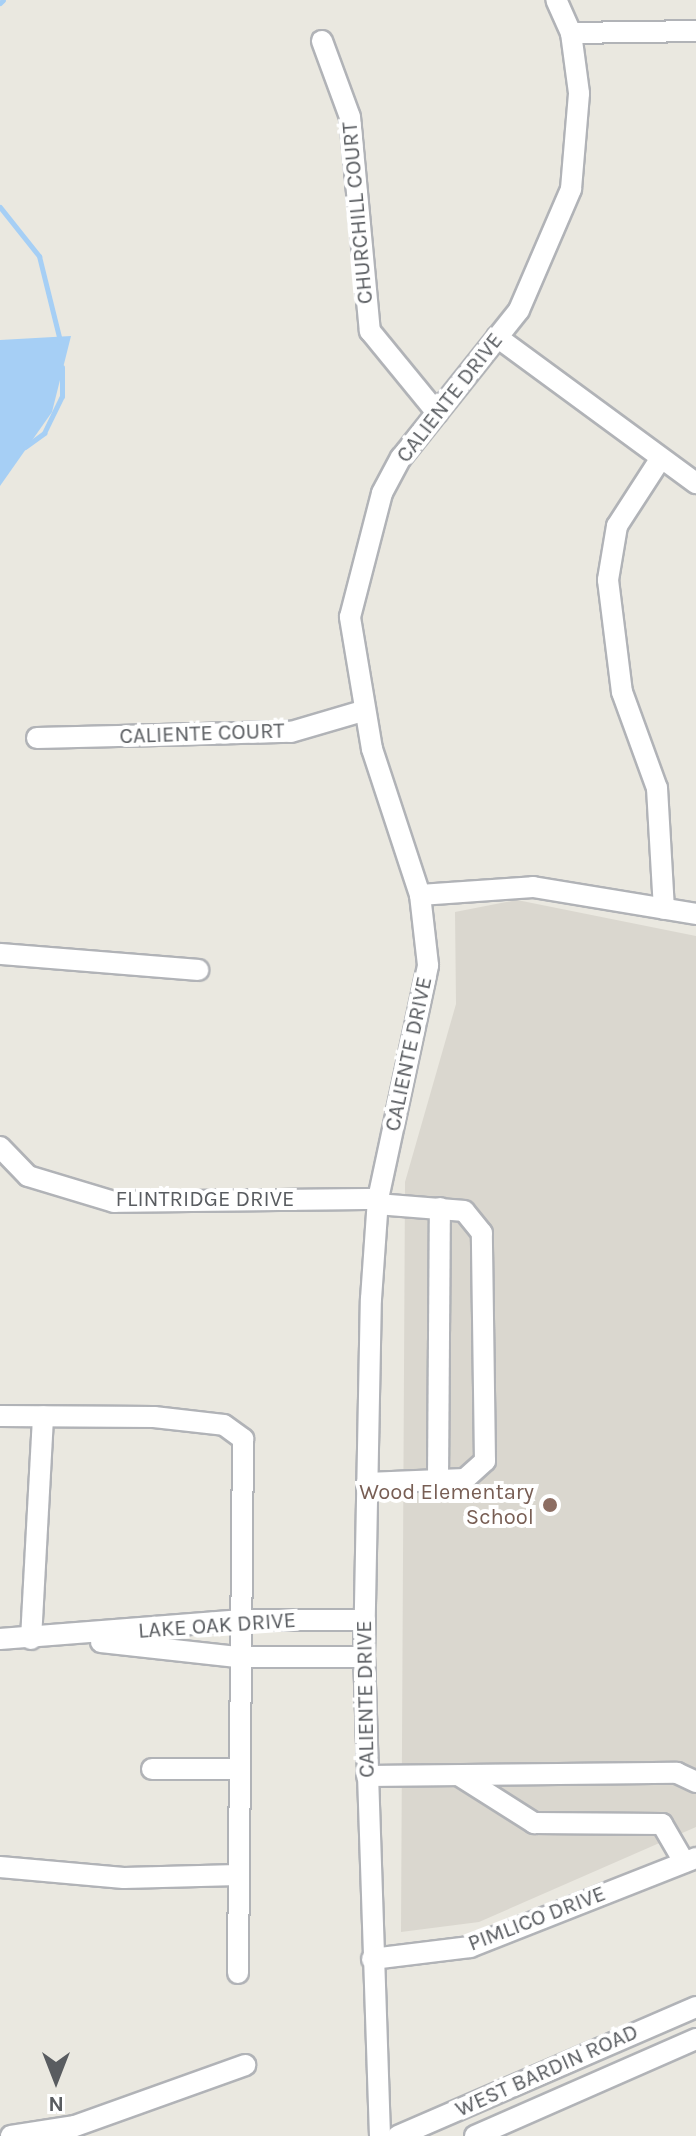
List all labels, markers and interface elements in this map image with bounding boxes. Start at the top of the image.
street label: CHURCHILL COURT [337,121,379,305]
street label: CALIENTE DRIVE [391,328,509,468]
street label: CALIENTE COURT [119,718,285,750]
street label: CALIENTE DRIVE [380,974,438,1134]
street label: FLINTRIDGE DRIVE [116,1187,294,1213]
place label: Wood Elementary School [359,1479,534,1530]
marker: Wood Elementary School [541,1496,559,1514]
street label: LAKE OAK DRIVE [137,1607,297,1645]
street label: CALIENTE DRIVE [351,1620,381,1778]
street label: PIMLICO DRIVE [464,1881,610,1957]
street label: WEST BARDIN ROAD [452,2019,642,2123]
north arrow [16,2040,96,2120]
text: N [48,2091,64,2117]

